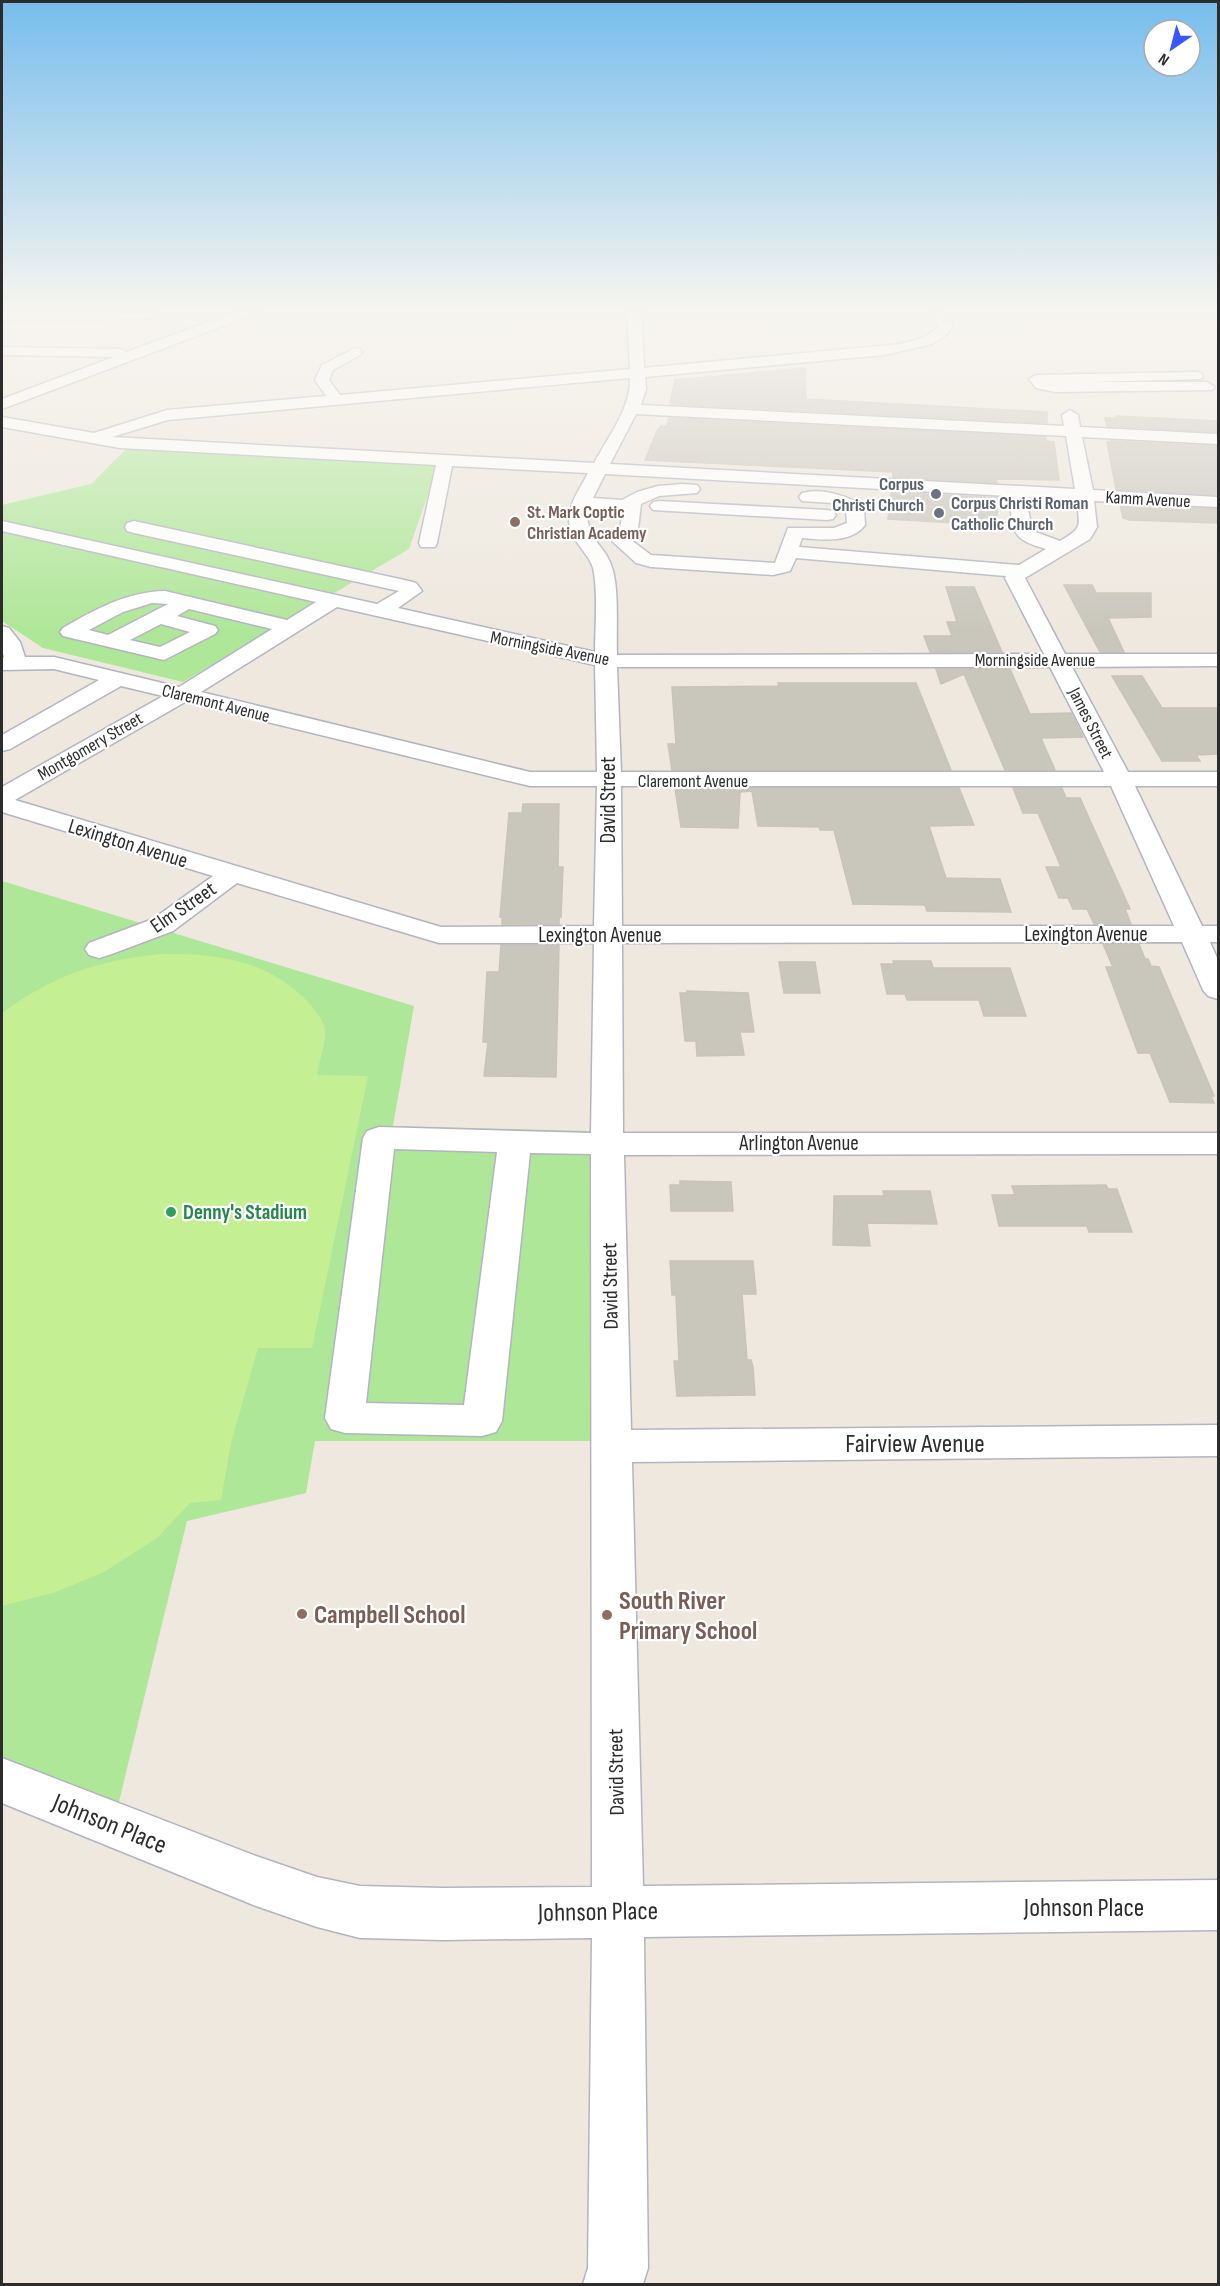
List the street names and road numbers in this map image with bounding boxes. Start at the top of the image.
street label: Kamm Avenue [1105,487,1191,512]
street label: Morningside Avenue [489,627,611,670]
street label: Morningside Avenue [975,650,1095,671]
street label: Claremont Avenue [160,680,272,727]
street label: James Street [1063,683,1118,763]
street label: Montgomery Street [34,708,147,785]
street label: David Street [596,757,621,843]
street label: Claremont Avenue [638,771,748,792]
street label: Lexington Avenue [65,813,191,873]
street label: Elm Street [146,876,221,938]
street label: Lexington Avenue [1024,922,1148,947]
street label: Lexington Avenue [538,923,662,948]
street label: Arlington Avenue [738,1131,859,1156]
street label: David Street [597,1242,624,1329]
street label: Fairview Avenue [845,1429,985,1460]
street label: David Street [603,1728,630,1815]
street label: Johnson Place [47,1787,171,1861]
street label: Johnson Place [1023,1893,1144,1924]
street label: Johnson Place [537,1896,658,1929]

